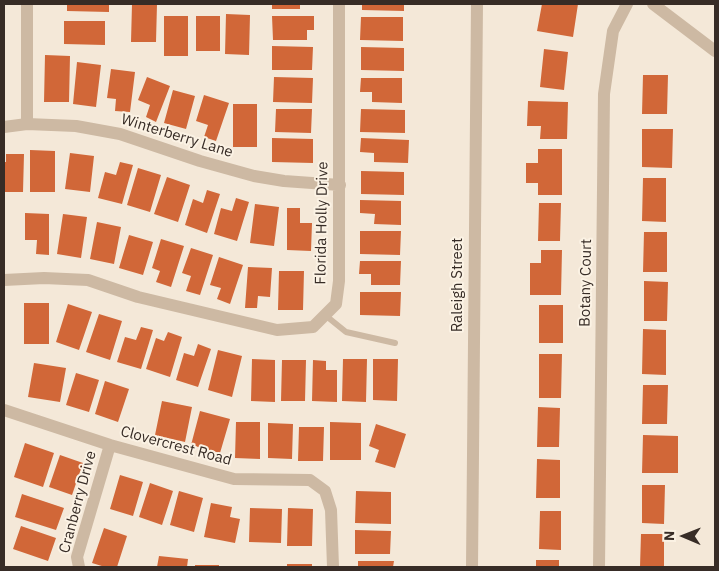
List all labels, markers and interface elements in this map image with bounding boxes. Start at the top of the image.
street label: Winterberry Lane [119,110,235,162]
street label: Florida Holly Drive [312,161,332,285]
street label: Raleigh Street [449,238,467,332]
street label: Botany Court [576,239,596,327]
street label: Clovercrest Road [118,423,234,469]
street label: Cranberry Drive [56,449,100,555]
north arrow [659,511,709,561]
text: N [660,531,678,541]

